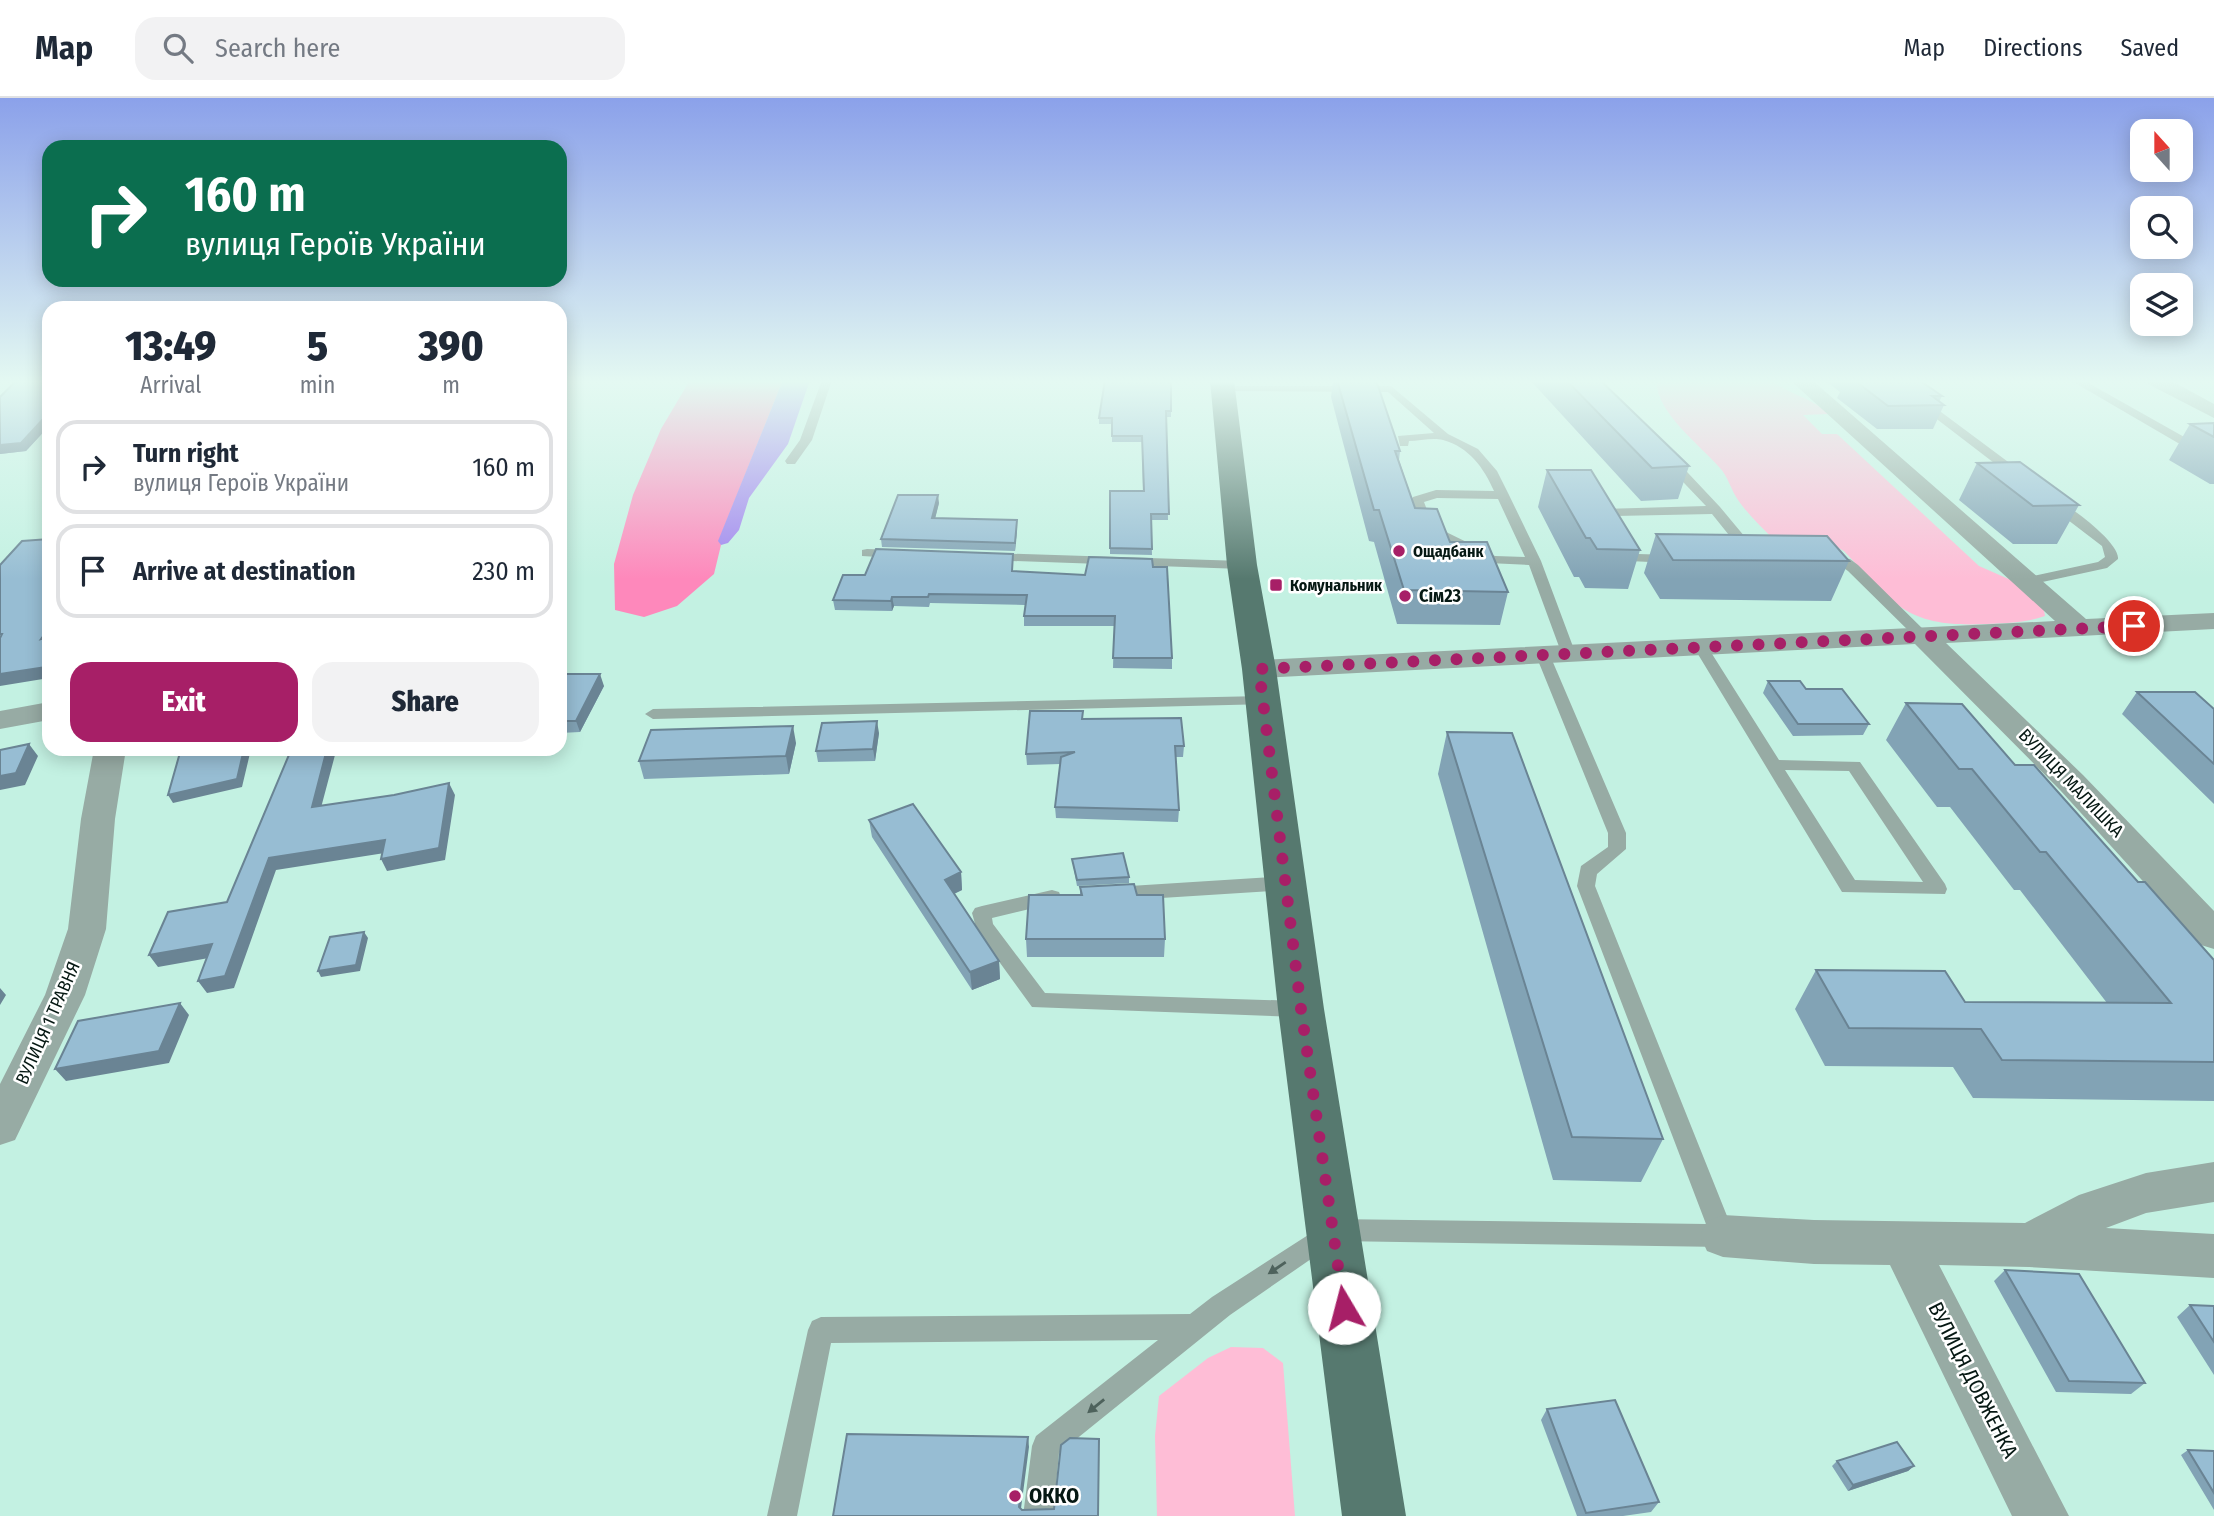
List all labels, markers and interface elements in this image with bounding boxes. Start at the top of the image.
search box [135,17,625,80]
text: Map [35,28,93,68]
icon: search [159,29,197,67]
text: Search here [215,33,340,64]
text: Map [1904,34,1945,62]
text: Directions [1983,34,2082,62]
text: Saved [2120,34,2179,62]
north arrow [2130,119,2193,182]
map controls [2130,119,2193,336]
text: 160 m [185,165,306,224]
icon: right [70,168,161,259]
button: search [2130,196,2193,259]
text: вулиця Героїв України [185,225,486,263]
button: layers [2130,273,2193,336]
text: 13:49 [125,321,217,371]
text: 5 [307,321,328,371]
text: 390 [418,321,484,371]
text: Arrival [140,371,201,399]
text: min [300,371,335,399]
text: m [442,371,460,399]
text: Turn right [133,438,239,469]
icon: right [74,448,112,486]
text: 160 m [472,452,535,483]
text: вулиця Героїв України [133,469,349,497]
place label: Ощадбанк [1413,542,1484,561]
marker: Ощадбанк [1391,543,1407,559]
icon: arrive [74,552,112,590]
text: Arrive at destination [133,556,356,587]
text: 230 m [472,556,535,587]
place label: Комунальник [1290,576,1383,595]
marker: Комунальник [1268,577,1284,593]
place label: Сім23 [1419,585,1461,607]
marker: Сім23 [1397,588,1413,604]
pin [2104,596,2164,656]
icon: arrive [2115,607,2153,645]
button: Exit [70,662,298,742]
button: Share [312,662,539,742]
street label: ВУЛИЦЯ МАЛИШКА [2014,724,2129,842]
street label: ВУЛИЦЯ 1 ТРАВНЯ [11,958,85,1088]
one-way arrow [1267,1261,1286,1274]
position arrow [1307,1271,1381,1345]
street label: ВУЛИЦЯ ДОВЖЕНКА [1922,1298,2024,1462]
one-way arrow [1087,1398,1105,1413]
place label: ОККО [1029,1483,1079,1509]
marker: ОККО [1007,1488,1023,1504]

